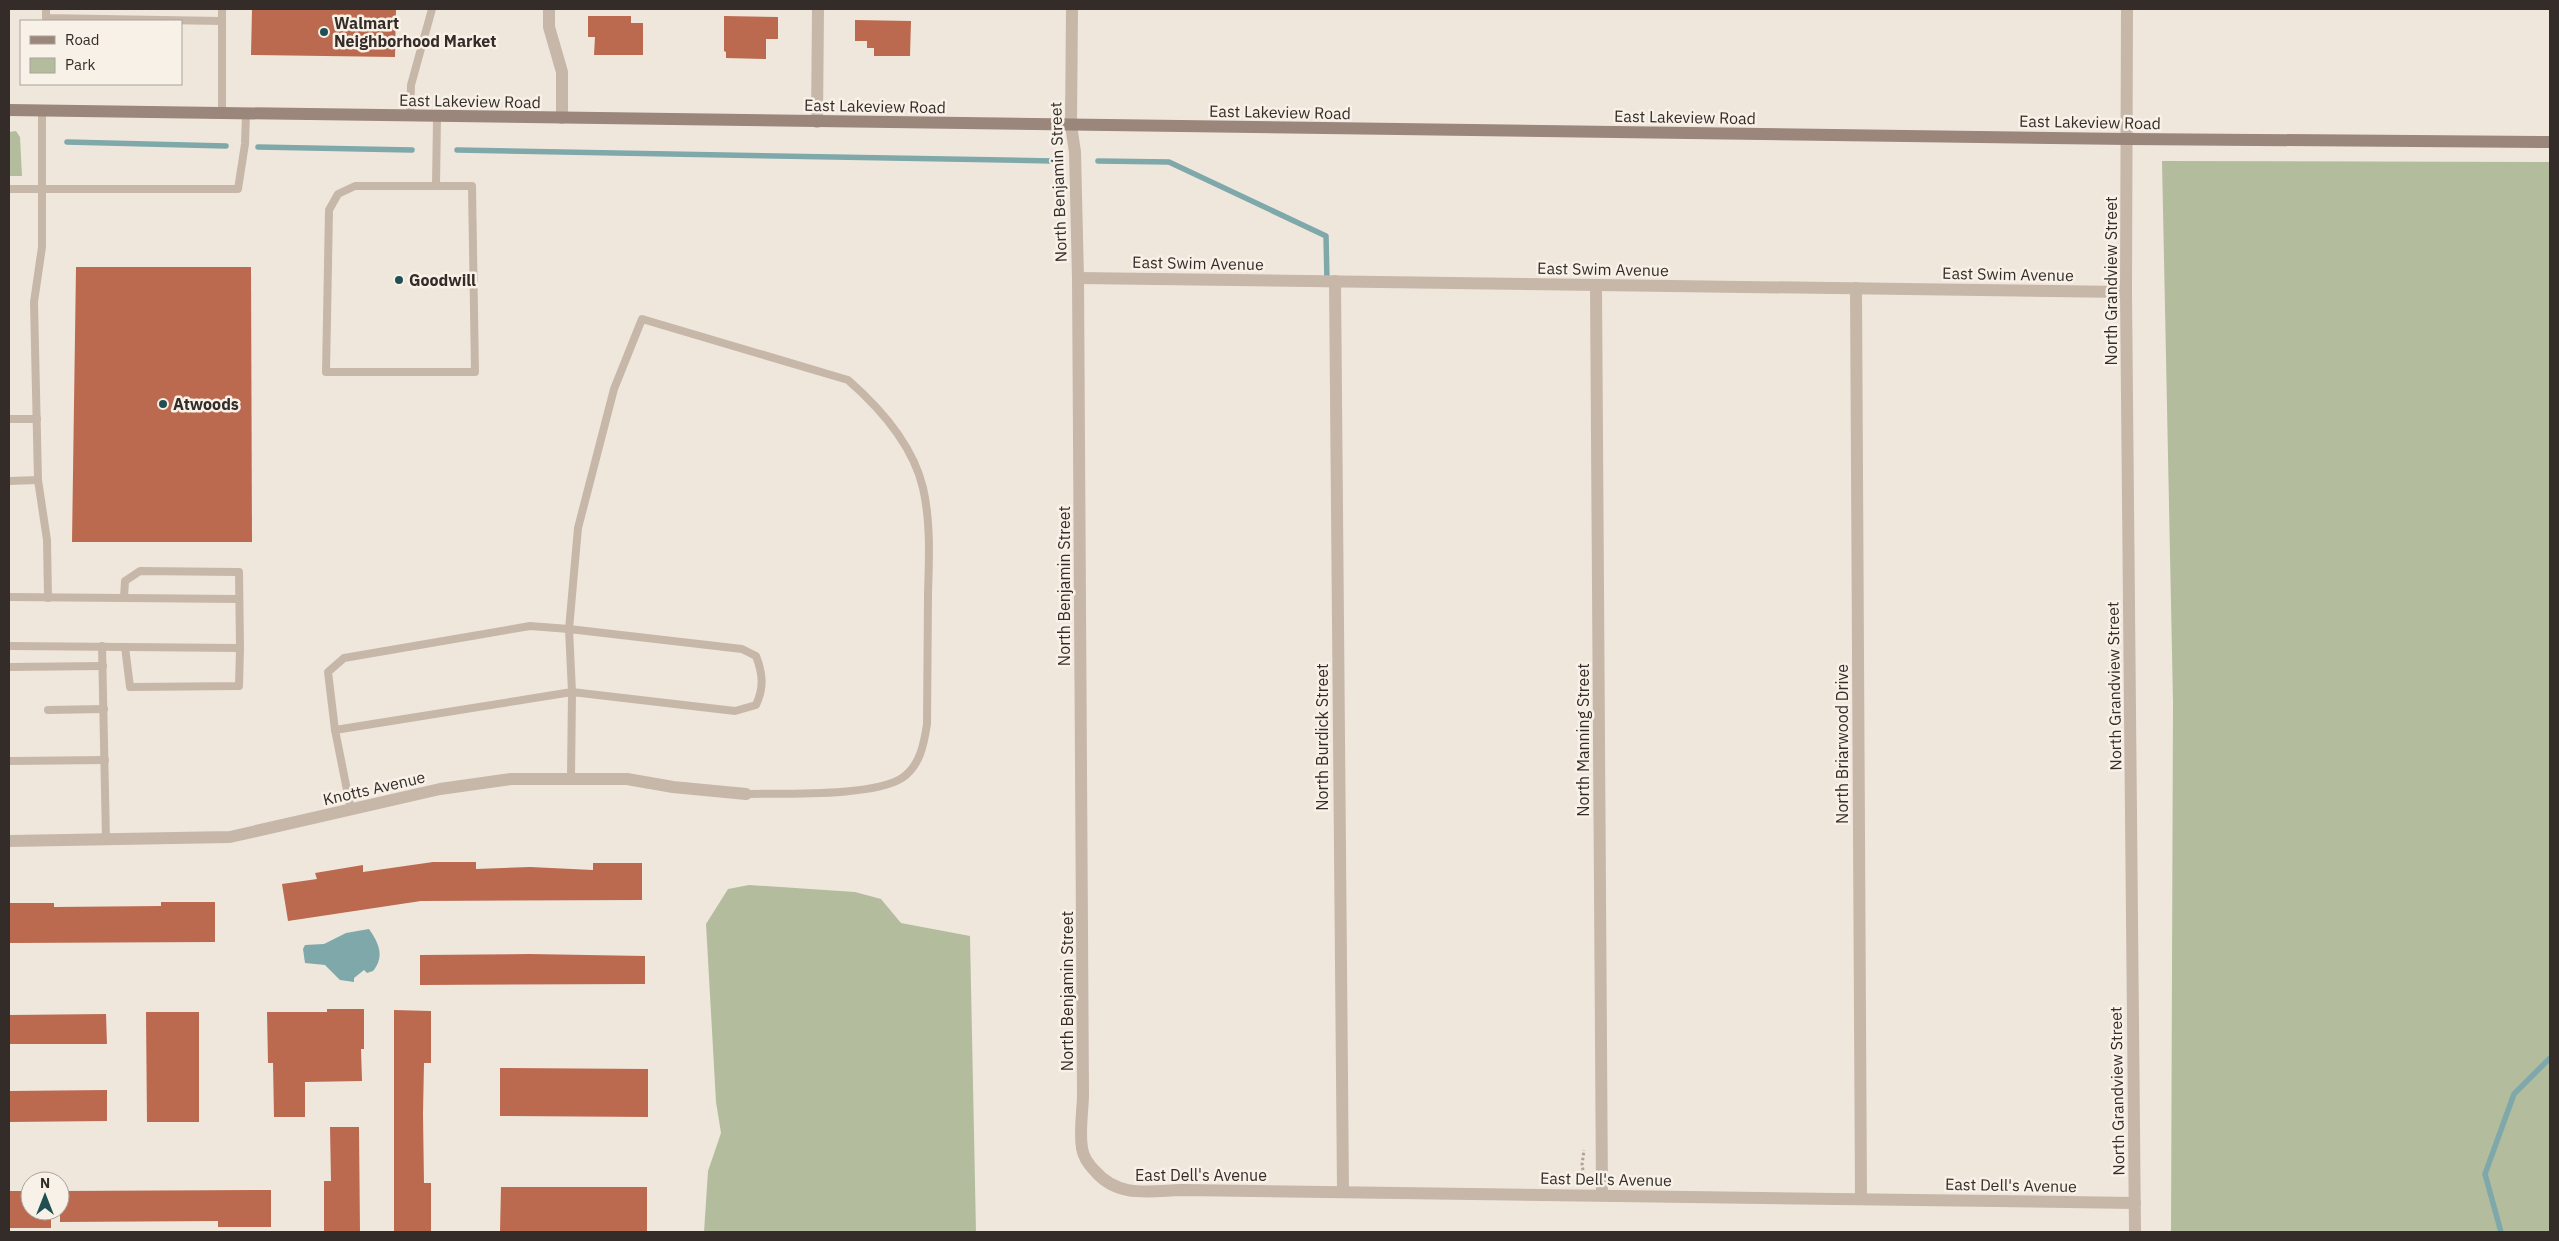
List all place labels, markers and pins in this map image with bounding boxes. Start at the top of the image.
place label: Walmart Neighborhood Market [334,13,496,51]
marker: Walmart Neighborhood Market [318,26,330,38]
place label: Goodwill [409,270,476,290]
marker: Goodwill [393,274,405,286]
place label: Atwoods [173,394,239,414]
marker: Atwoods [157,398,169,410]

